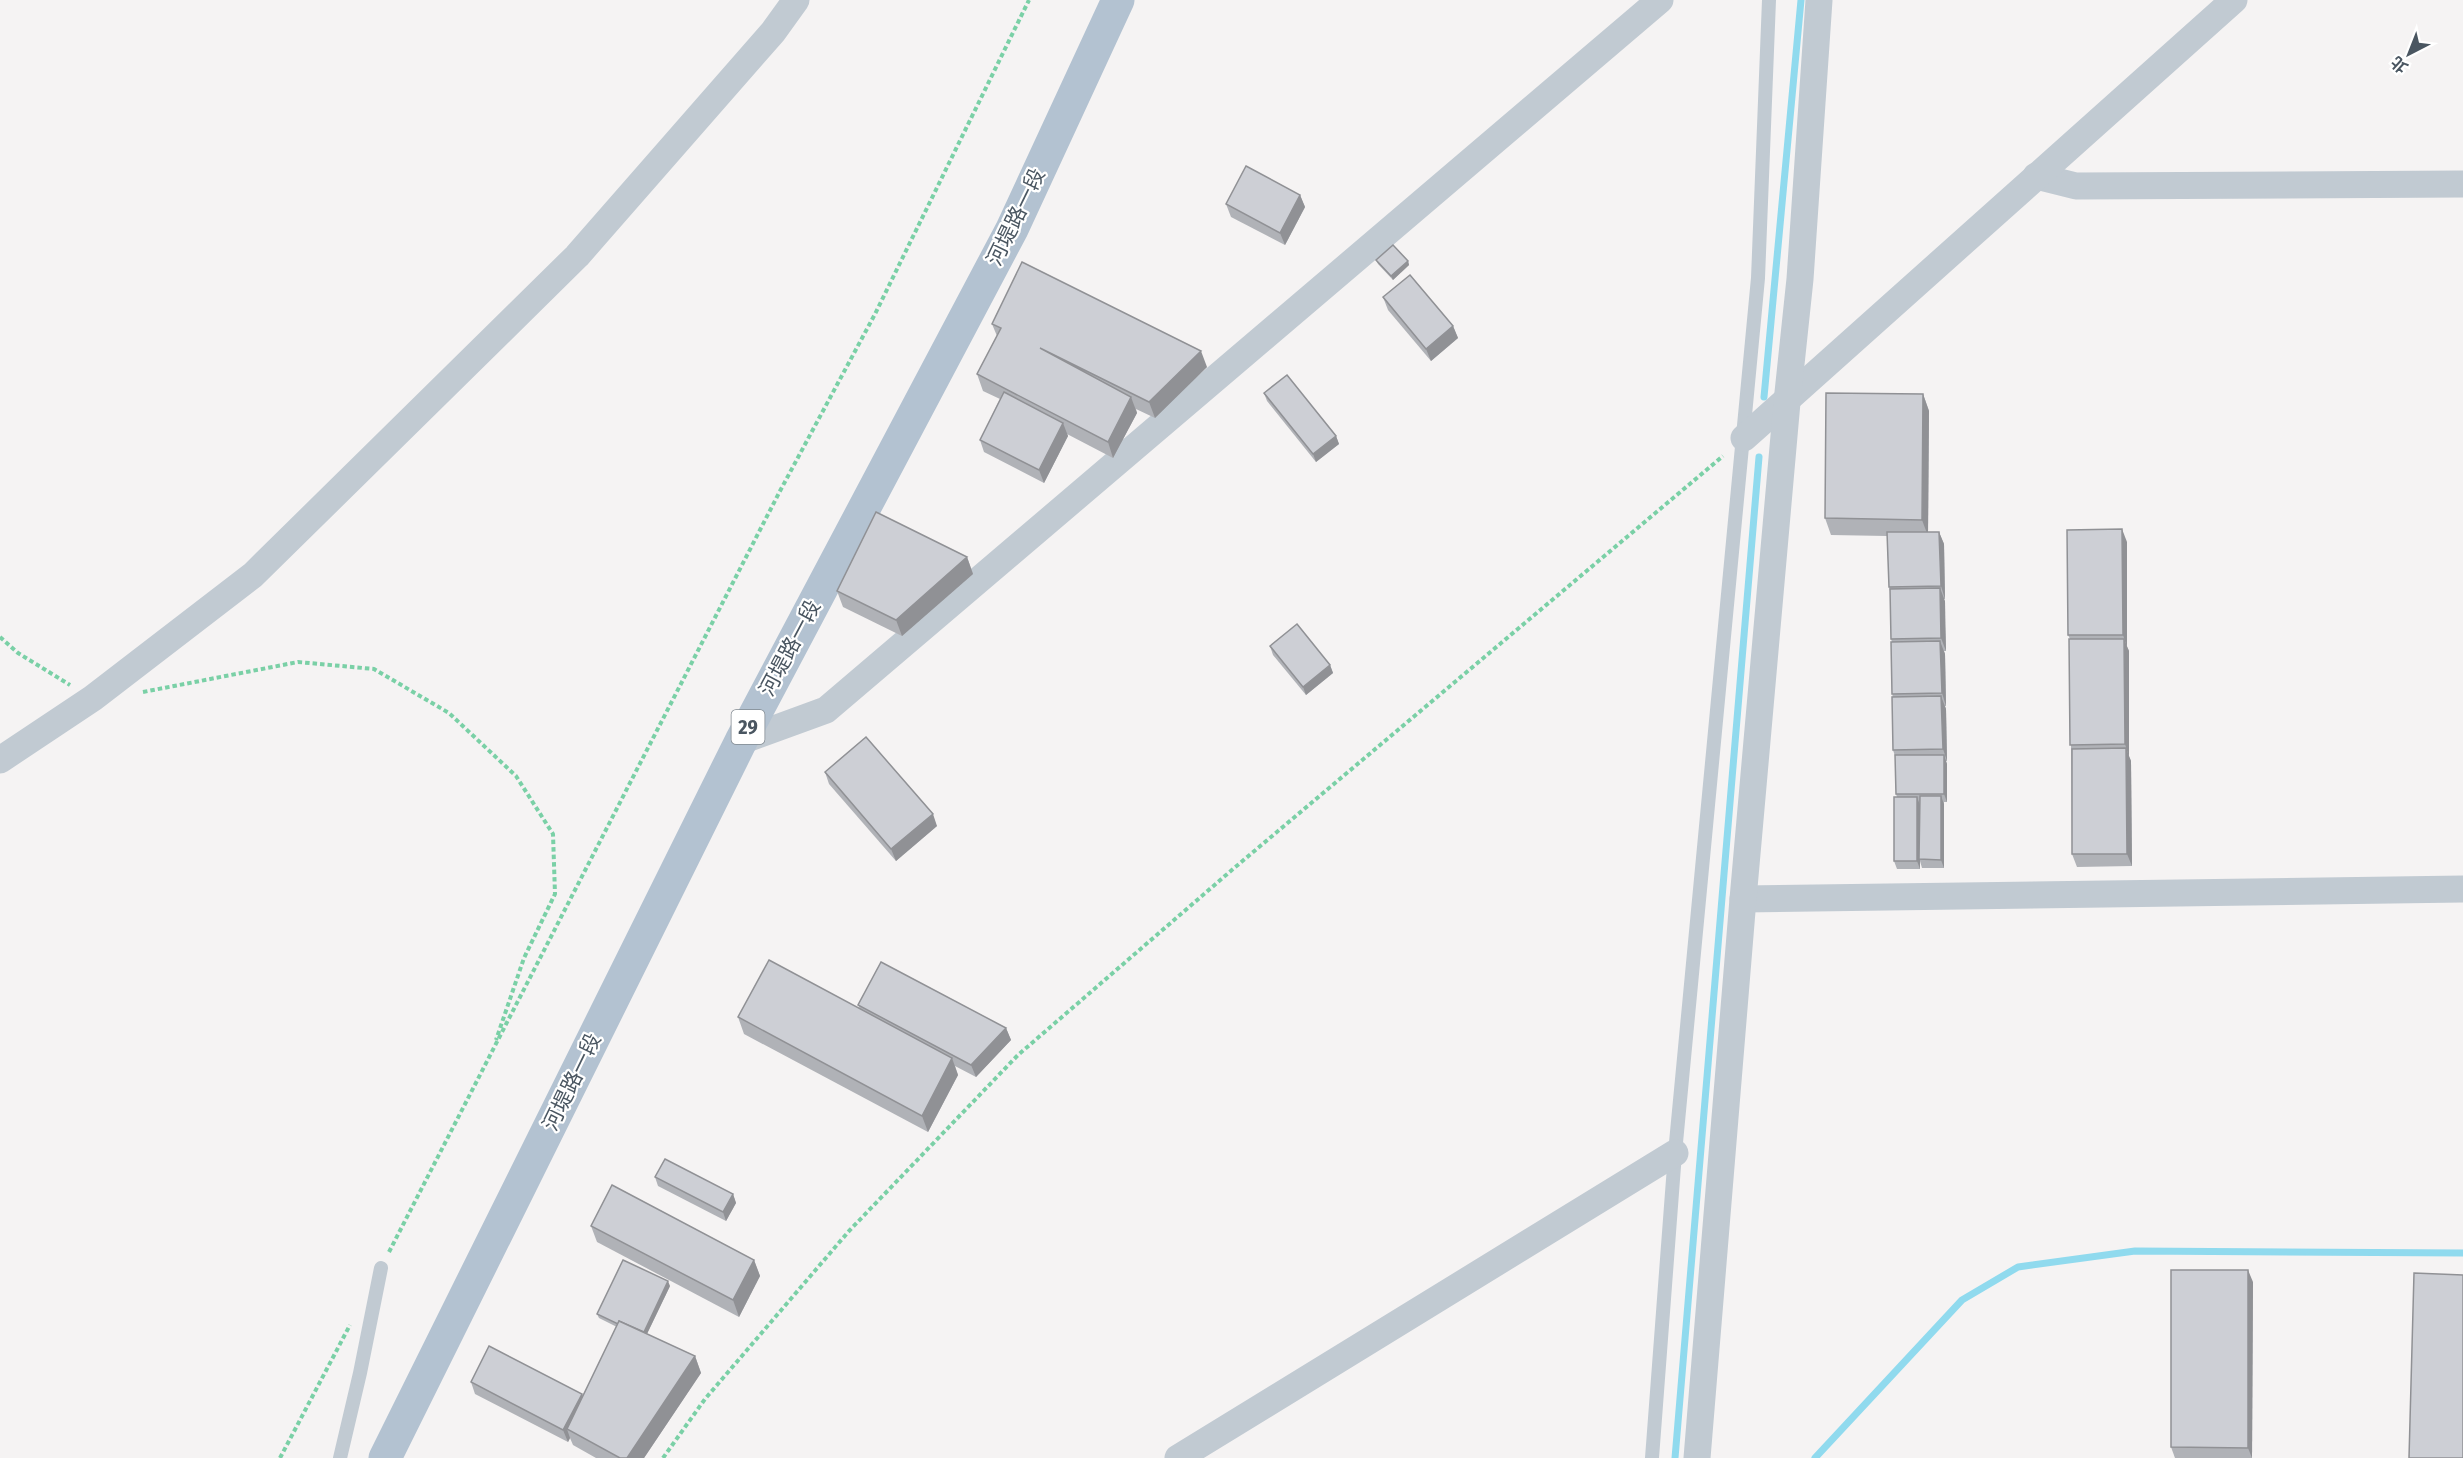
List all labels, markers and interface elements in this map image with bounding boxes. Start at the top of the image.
north arrow [2379,24,2439,84]
text: 北 [2387,52,2412,77]
street label: 河堤路一段 [981,164,1051,270]
street label: 河堤路一段 [754,596,826,700]
road number: 29 [732,710,764,744]
street label: 河堤路一段 [537,1029,607,1135]

